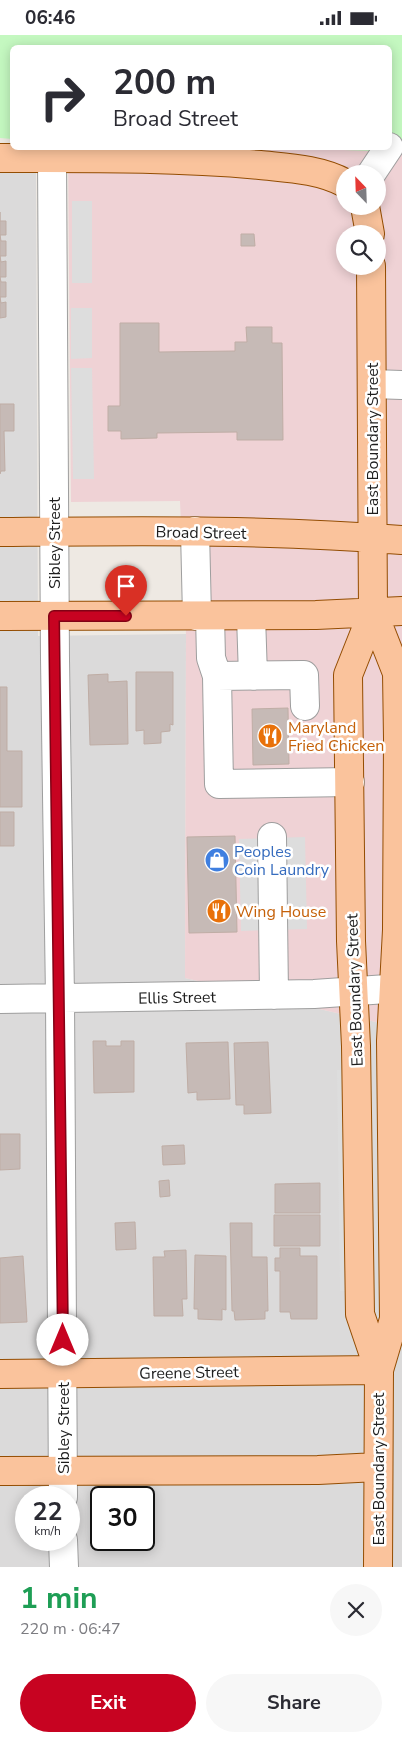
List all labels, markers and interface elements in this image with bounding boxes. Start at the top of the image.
text: 06:46 [25,5,75,31]
text: 200 m [113,59,216,106]
icon: right [30,65,95,130]
text: Broad Street [113,104,238,134]
north arrow [336,165,386,215]
map controls [336,165,386,275]
button: search [336,225,386,275]
street label: East Boundary Street [362,362,384,515]
street label: Sibley Street [44,497,66,589]
street label: Broad Street [155,521,247,545]
pin [105,565,147,616]
icon: arrive [112,572,140,600]
place label: Maryland Fried Chicken [288,717,384,757]
restaurant icon: Maryland Fried Chicken [257,723,283,749]
place label: Peoples Coin Laundry [234,841,330,881]
shop icon: Peoples Coin Laundry [204,847,230,873]
restaurant icon: Wing House [206,898,232,924]
place label: Wing House [236,901,326,923]
street label: East Boundary Street [341,913,369,1067]
street label: Ellis Street [138,986,217,1010]
position arrow [36,1313,88,1365]
street label: Greene Street [139,1361,239,1385]
street label: Sibley Street [53,1382,75,1474]
street label: East Boundary Street [368,1392,390,1545]
speed limit sign: 30 [90,1486,155,1551]
text: 22 [32,1495,63,1529]
text: km/h [34,1523,61,1539]
text: 1 min [20,1578,98,1619]
button: close [330,1584,382,1636]
text: 220 m · 06:47 [20,1618,121,1640]
button: Exit [20,1674,196,1732]
button: Share [206,1674,382,1732]

